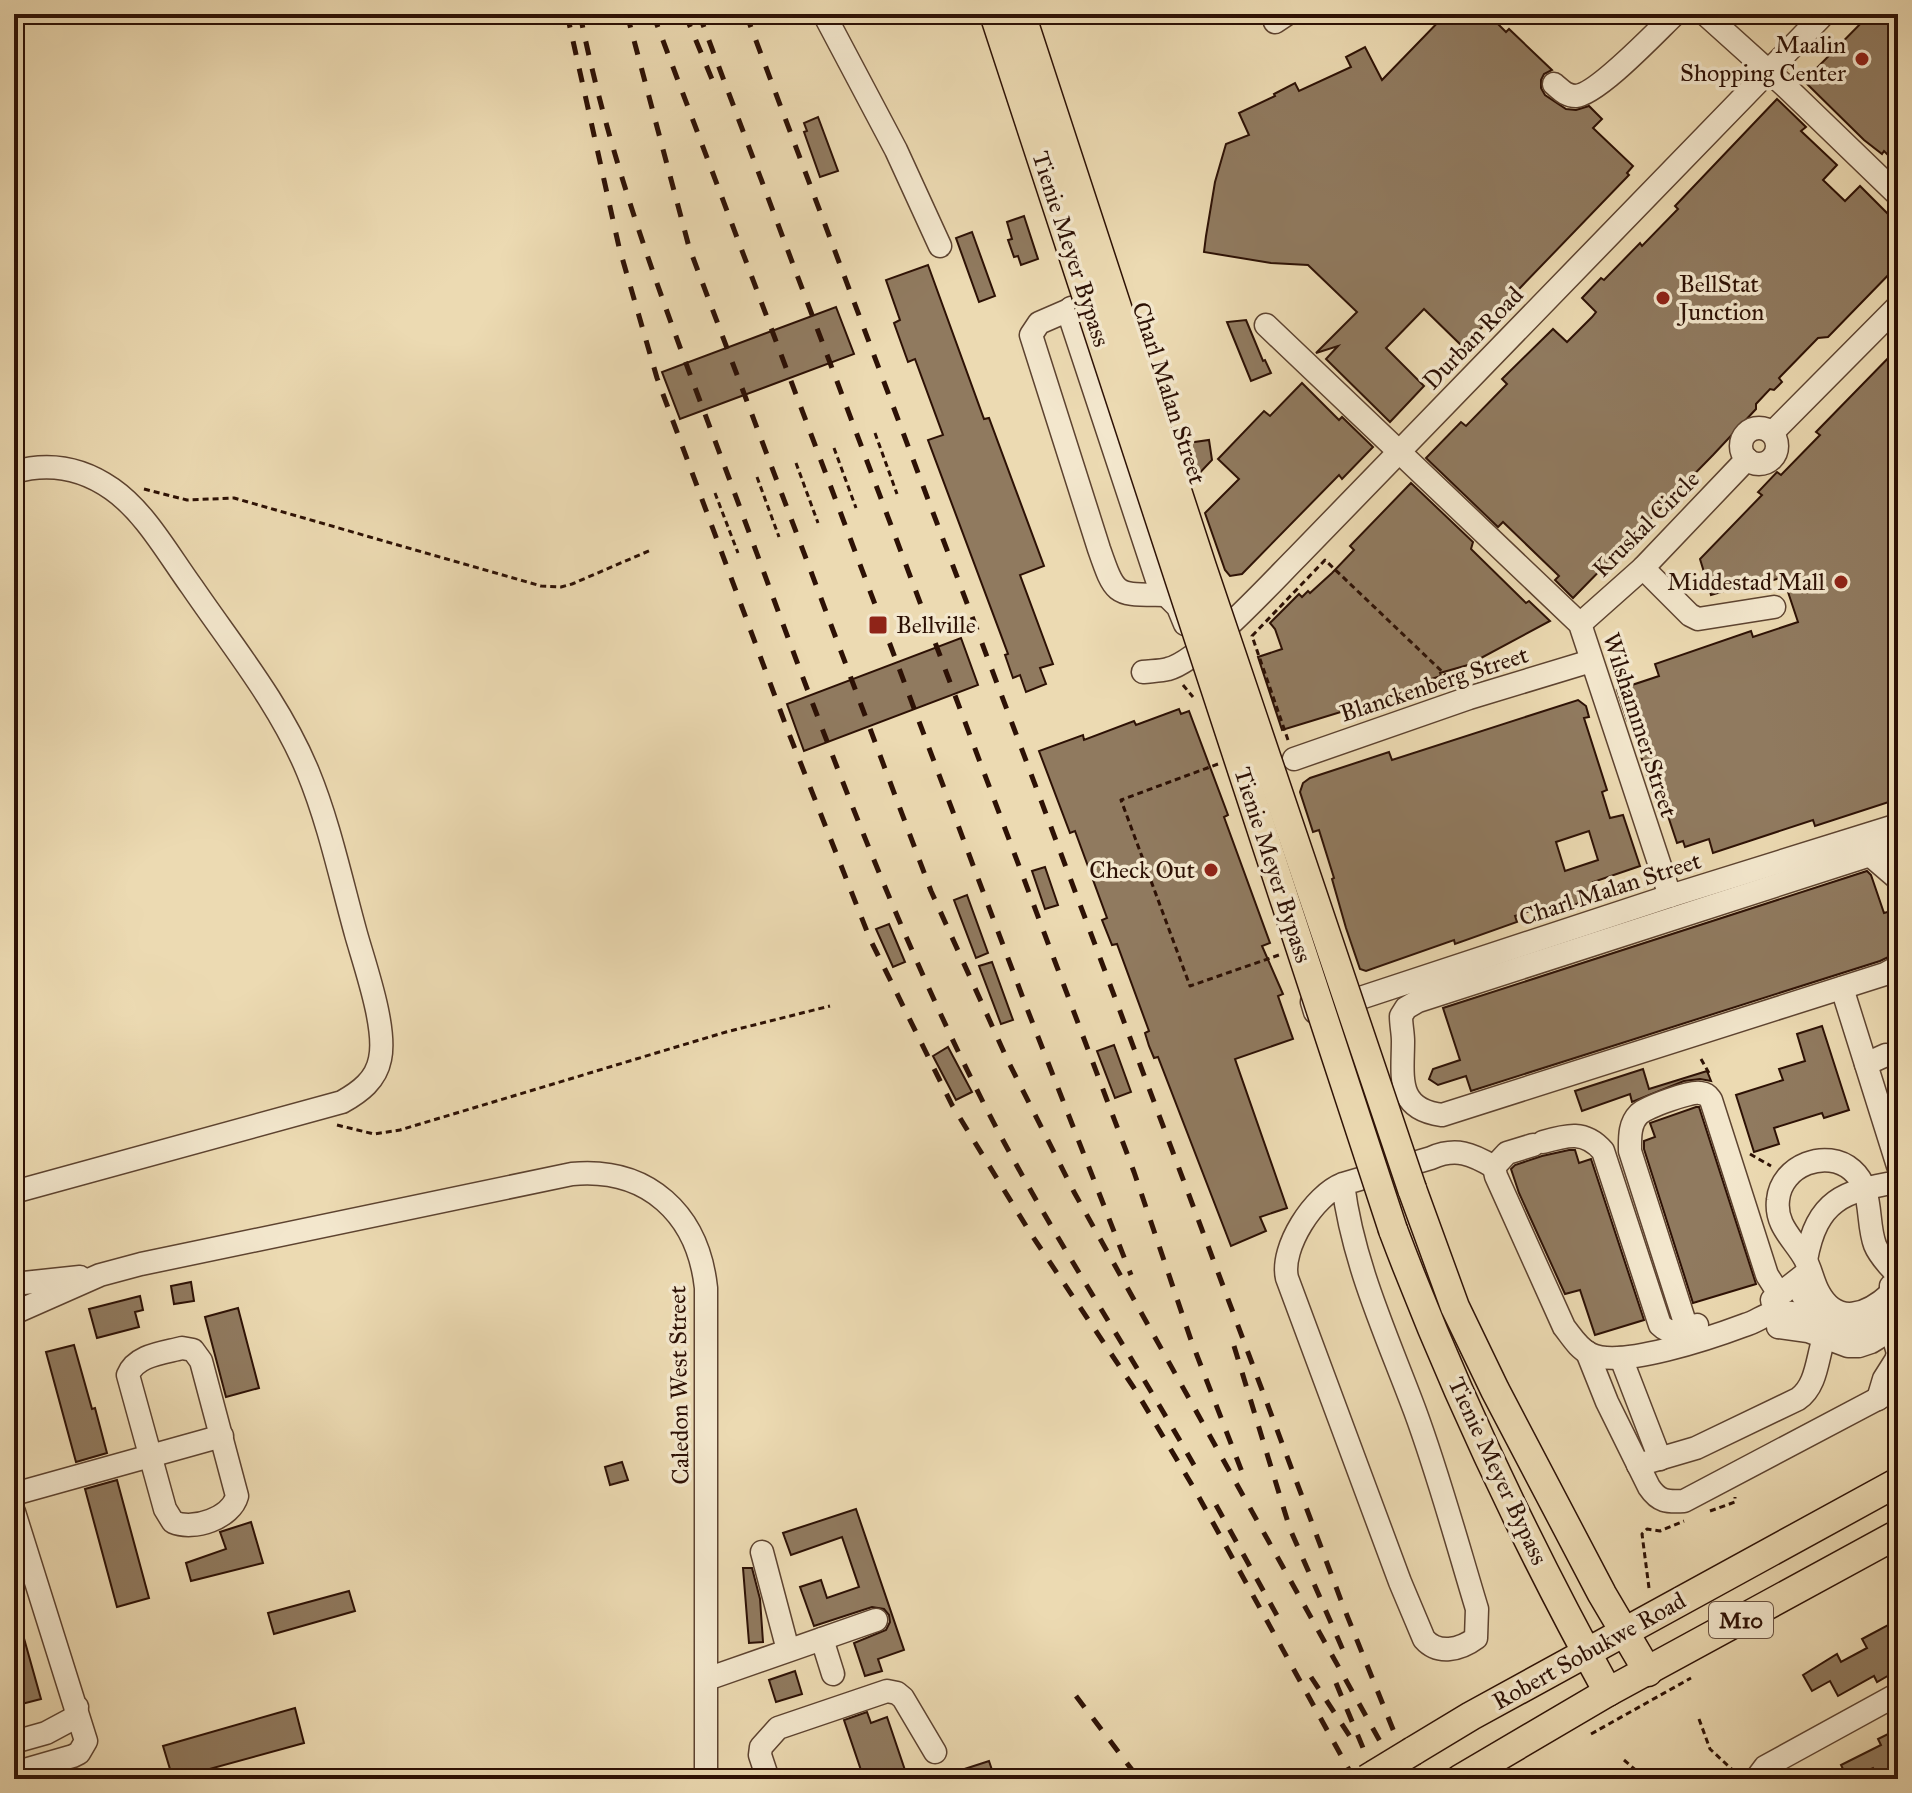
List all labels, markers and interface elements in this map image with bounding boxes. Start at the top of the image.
place label: Maalin Shopping Center [1680,30,1846,88]
marker: Maalin Shopping Center [1853,50,1871,68]
street label: Tienie Meyer Bypass [1025,147,1117,351]
place label: BellStat Junction [1676,269,1764,327]
street label: Durban Road [1416,280,1530,396]
marker: BellStat Junction [1654,289,1672,307]
street label: Charl Malan Street [1125,298,1213,488]
street label: Kruskal Circle [1586,464,1706,584]
place label: Middestad Mall [1667,567,1826,597]
marker: Middestad Mall [1832,573,1850,591]
place label: Bellville [896,610,976,640]
marker: Bellville [867,614,889,636]
street label: Wilshammer Street [1596,629,1684,821]
street label: Blanckenberg Street [1336,639,1532,729]
street label: Tienie Meyer Bypass [1227,763,1319,967]
street label: Charl Malan Street [1515,845,1705,933]
place label: Check Out [1089,855,1195,885]
marker: Check Out [1202,861,1220,879]
street label: Caledon West Street [662,1285,696,1485]
street label: Tienie Meyer Bypass [1441,1372,1555,1570]
street label: Robert Sobukwe Road [1487,1585,1691,1717]
road number: M10 [1709,1602,1773,1638]

